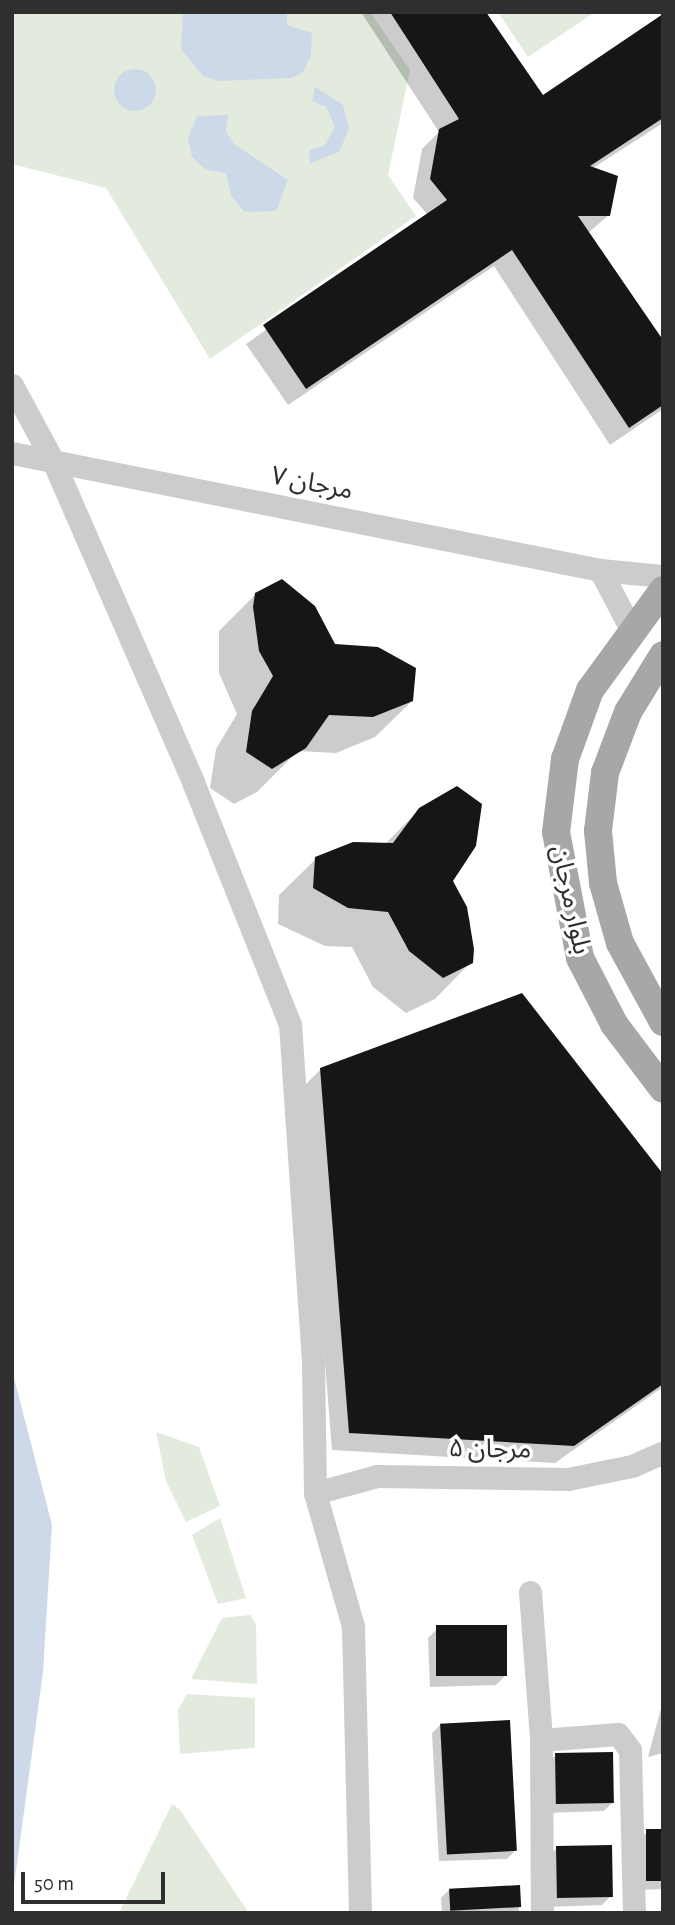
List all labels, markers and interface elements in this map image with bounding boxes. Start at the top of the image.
street label: مرجان ۷ [268,461,356,507]
street label: بلوار مرجان [543,843,597,957]
street label: مرجان ۵ [448,1434,532,1466]
scale bar [24,1858,168,1902]
text: 50 m [34,1873,74,1894]

